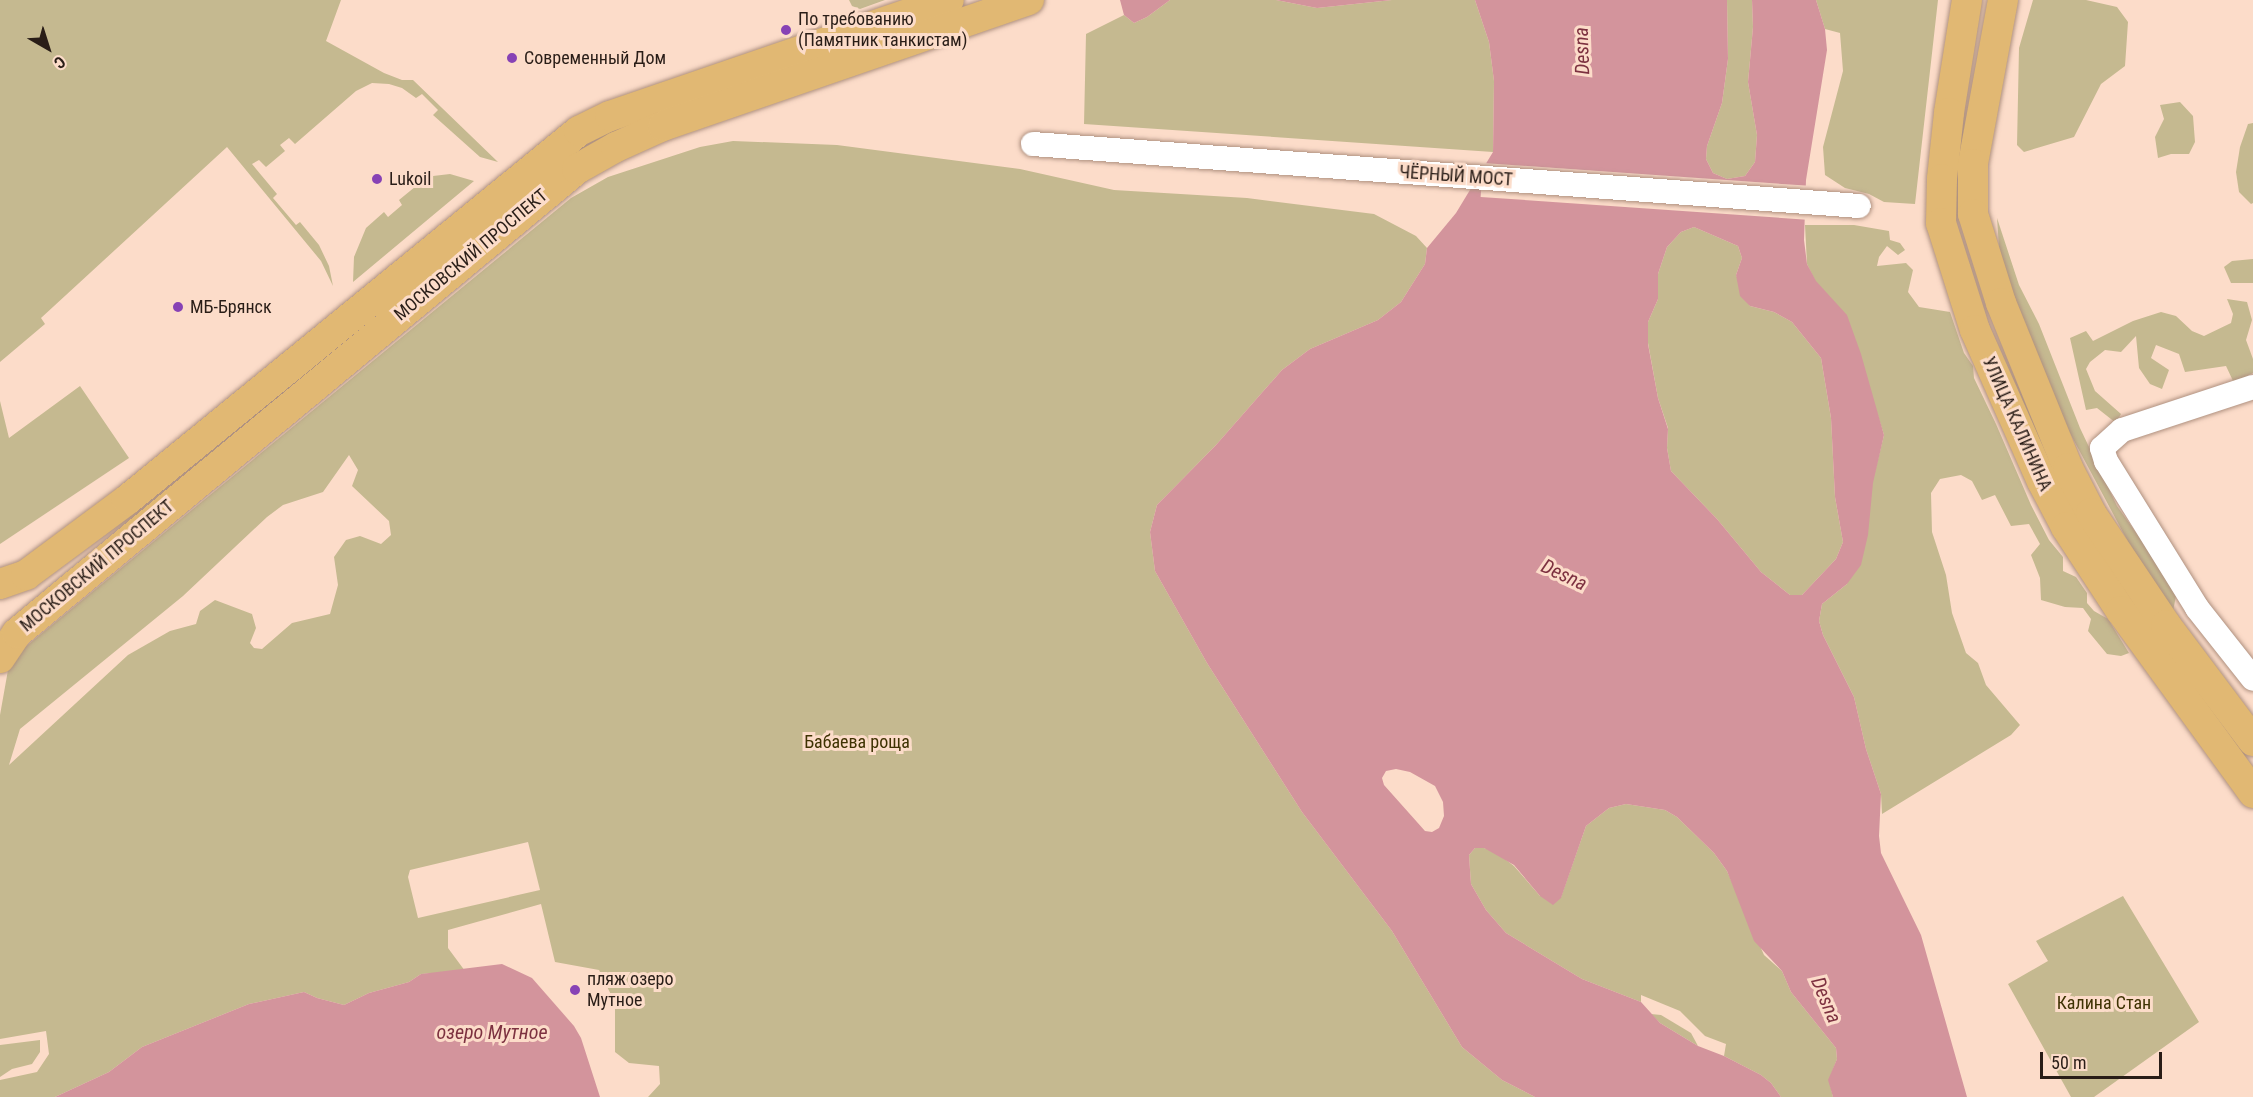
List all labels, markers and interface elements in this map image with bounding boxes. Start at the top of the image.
place label: По требованию (Памятник танкистам) [798,9,967,52]
north arrow [18,18,78,78]
marker: По требованию (Памятник танкистам) [779,23,793,37]
water label: Desna [1569,27,1595,75]
place label: Современный Дом [524,47,666,69]
marker: Современный Дом [505,51,519,65]
text: С [50,52,69,73]
street label: ЧЁРНЫЙ МОСТ [1399,161,1513,191]
place label: Lukoil [389,168,431,190]
marker: Lukoil [370,172,384,186]
street label: МОСКОВСКИЙ ПРОСПЕКТ [390,185,552,325]
place label: МБ-Брянск [190,296,272,318]
marker: МБ-Брянск [171,300,185,314]
street label: УЛИЦА КАЛИНИНА [1978,354,2056,494]
street label: МОСКОВСКИЙ ПРОСПЕКТ [16,496,178,636]
water label: Desna [1537,554,1591,596]
park label: Бабаева роща [804,731,910,753]
place label: пляж озеро Мутное [587,969,674,1012]
water label: Desna [1806,973,1846,1027]
marker: пляж озеро Мутное [568,983,582,997]
park label: Калина Стан [2057,992,2151,1014]
water label: озеро Мутное [436,1020,548,1044]
scale bar [2043,1040,2164,1078]
text: 50 m [2051,1052,2086,1073]

